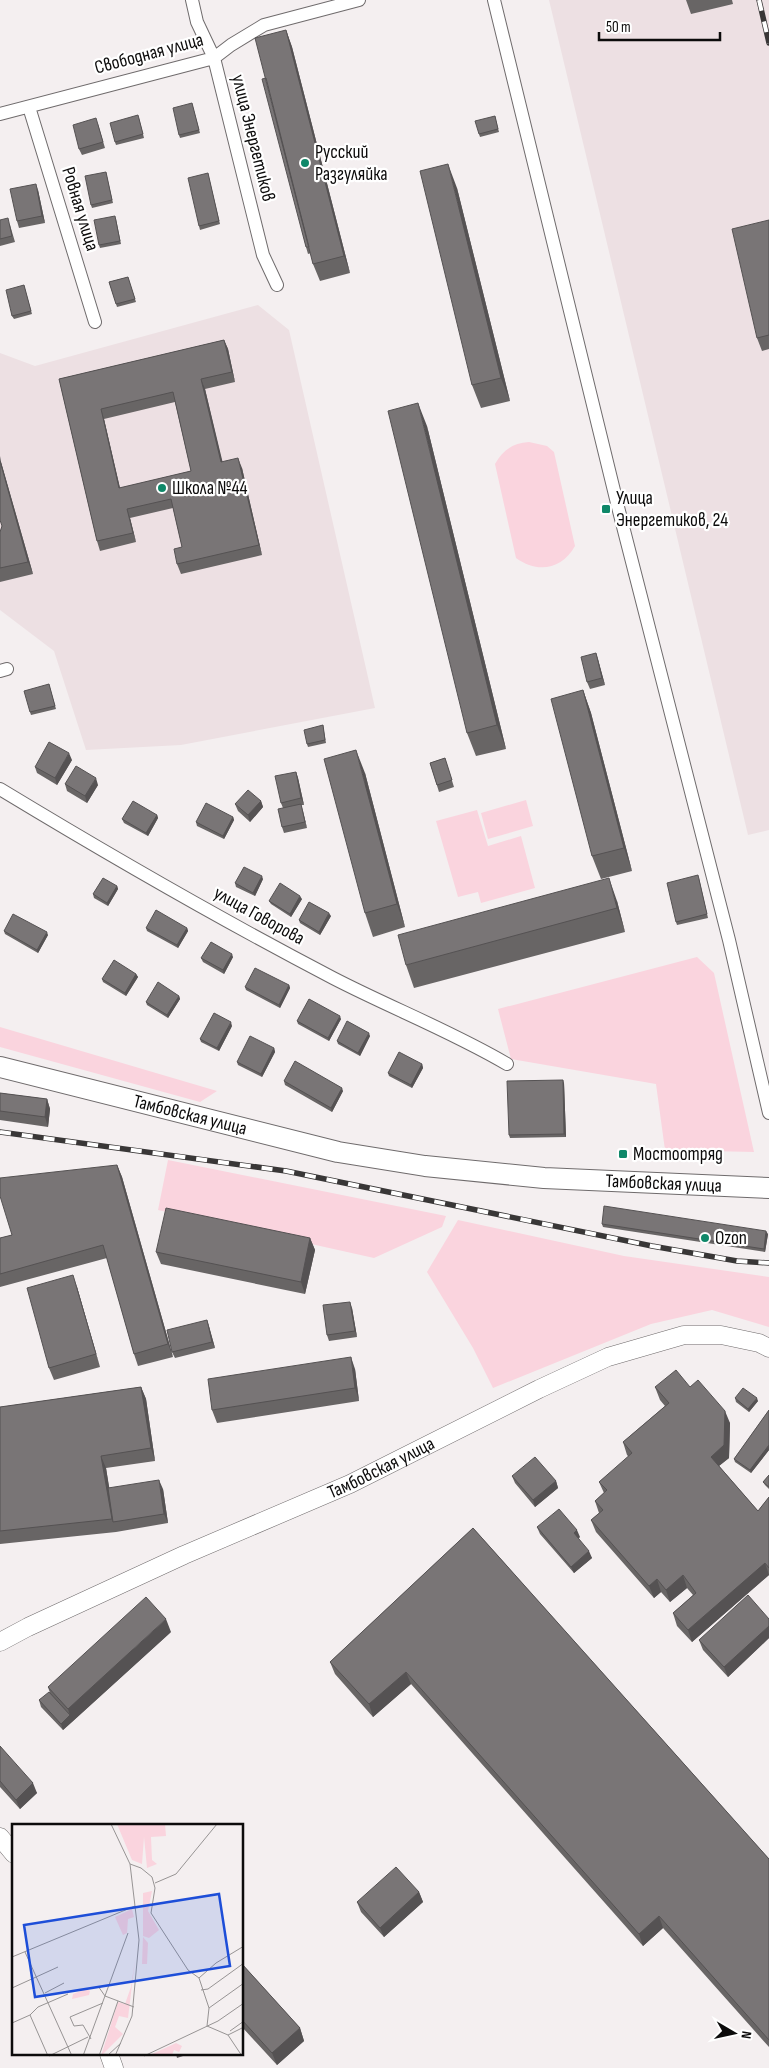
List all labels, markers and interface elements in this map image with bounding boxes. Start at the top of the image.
scale bar [599,10,720,42]
text: 50 m [606,18,631,37]
street label: Свободная улица [92,28,206,80]
street label: улица Энергетиков [226,72,280,204]
place label: Русский Разгуляйка [315,141,388,186]
marker: Русский Разгуляйка [299,157,311,169]
street label: Ровная улица [56,164,104,254]
place label: Школа №44 [172,477,247,500]
marker: Школа №44 [156,482,168,494]
place label: Улица Энергетиков, 24 [616,487,728,532]
marker: Улица Энергетиков, 24 [600,503,612,515]
street label: улица Говорова [210,882,308,950]
street label: Тамбовская улица [131,1089,249,1140]
place label: Мостоотряд [633,1143,723,1166]
marker: Мостоотряд [617,1148,629,1160]
street label: Тамбовская улица [605,1169,722,1197]
place label: Ozon [715,1227,747,1250]
marker: Ozon [699,1232,711,1244]
street label: Тамбовская улица [324,1432,438,1504]
inset map [12,1824,244,2056]
north arrow [709,2008,759,2058]
text: N [737,2030,755,2040]

